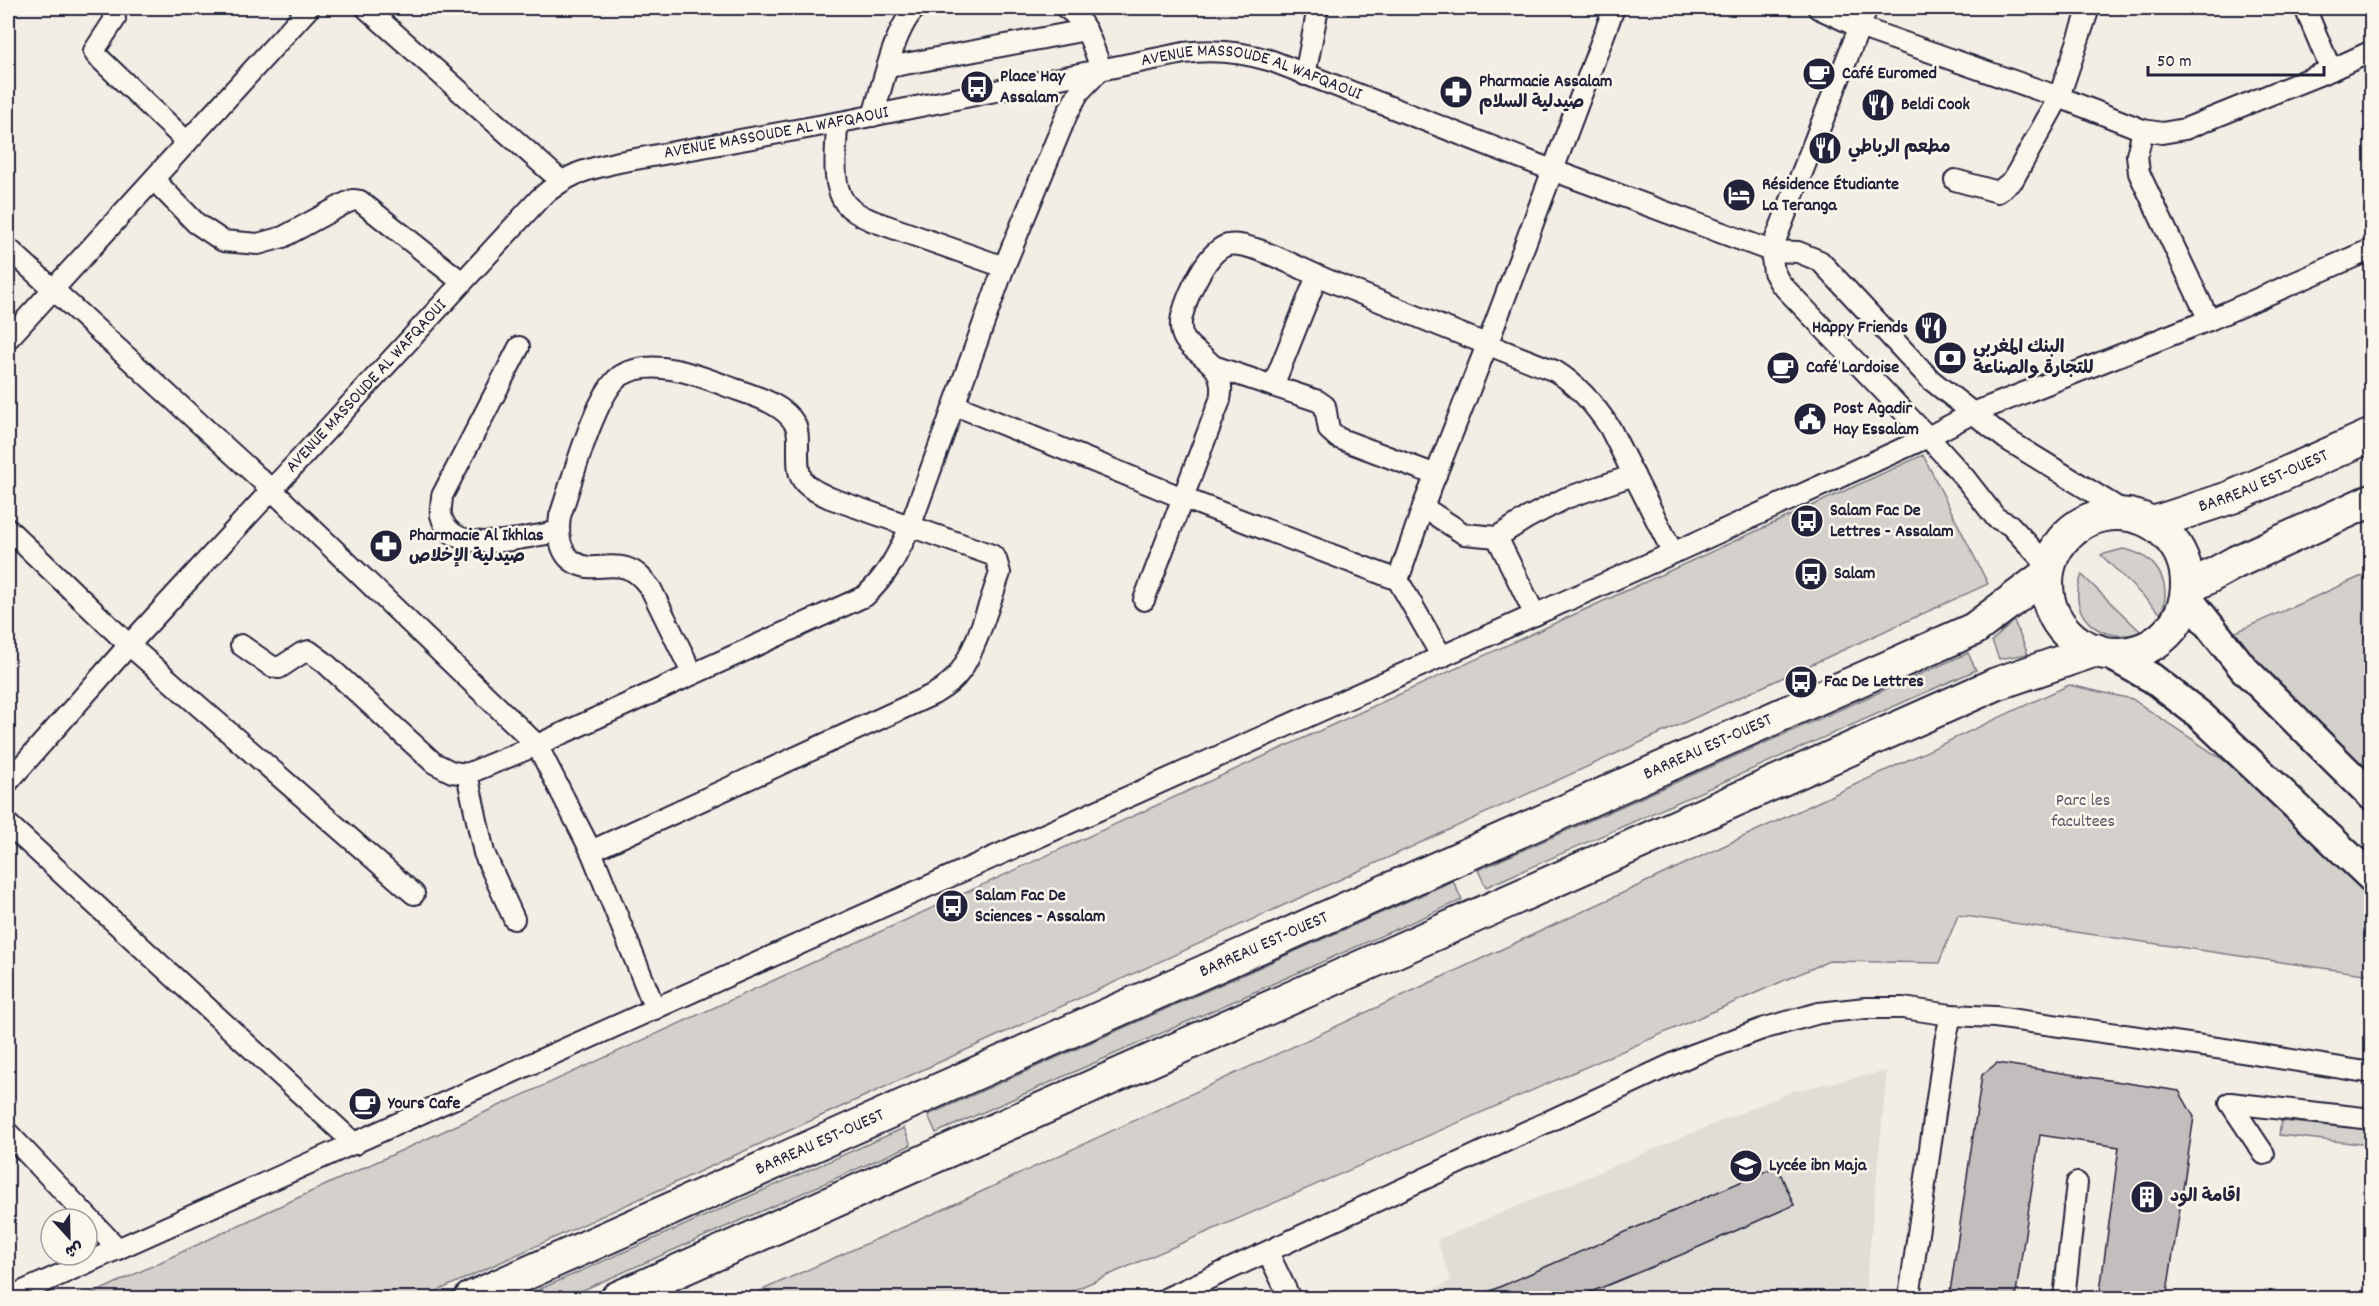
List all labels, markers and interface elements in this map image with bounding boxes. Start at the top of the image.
street label: AVENUE MASSOUDE AL WAFQAOUI [1139,39,1366,107]
scale bar [2148,39,2324,77]
text: 50 m [2157,50,2192,75]
cafe icon: Café Euromed [1801,56,1837,92]
place label: Café Euromed [1842,62,1937,87]
place label: Place Hay Assalam [1000,65,1066,111]
bus stop icon: Place Hay Assalam [959,69,995,105]
place label: Pharmacie Assalam صيدلية السلام [1479,70,1612,116]
pharmacy icon: Pharmacie Assalam صيدلية السلام [1438,74,1474,110]
restaurant icon: Beldi Cook [1860,87,1896,123]
place label: Beldi Cook [1901,93,1971,118]
street label: AVENUE MASSOUDE AL WAFQAOUI [662,100,891,166]
restaurant icon: مطعم الرباطي [1807,130,1843,166]
place label: مطعم الرباطي [1848,136,1951,162]
place label: Résidence Étudiante La Teranga [1762,173,1899,219]
hotel icon: Résidence Étudiante La Teranga [1721,177,1757,213]
street label: AVENUE MASSOUDE AL WAFQAOUI [280,294,453,479]
restaurant icon: Happy Friends [1913,310,1949,346]
place label: Happy Friends [1812,316,1908,341]
place label: البنك المغربي للتجارة والصناعة [1973,336,2094,382]
bank icon: البنك المغربي للتجارة والصناعة [1932,340,1968,376]
cafe icon: Café Lardoise [1765,350,1801,386]
place label: Café Lardoise [1806,356,1899,381]
place label: Post Agadir Hay Essalam [1833,397,1919,443]
public building icon: Post Agadir Hay Essalam [1792,401,1828,437]
street label: BARREAU EST-OUEST [2195,443,2332,520]
place label: Salam Fac De Lettres - Assalam [1830,499,1954,545]
bus stop icon: Salam Fac De Lettres - Assalam [1789,503,1825,539]
place label: Pharmacie Al Ikhlas صيدلية الإخلاص [409,524,544,570]
pharmacy icon: Pharmacie Al Ikhlas صيدلية الإخلاص [368,528,404,564]
bus stop icon: Salam [1793,556,1829,592]
place label: Salam [1834,562,1875,587]
bus stop icon: Fac De Lettres [1783,664,1819,700]
place label: Fac De Lettres [1824,670,1924,695]
street label: BARREAU EST-OUEST [1640,708,1776,787]
park label: Parc les facultees [2051,789,2115,835]
place label: Salam Fac De Sciences - Assalam [975,884,1105,930]
bus stop icon: Salam Fac De Sciences - Assalam [934,888,970,924]
street label: BARREAU EST-OUEST [1196,905,1332,985]
cafe icon: Yours Cafe [347,1086,383,1122]
place label: Yours Cafe [387,1092,460,1117]
street label: BARREAU EST-OUEST [752,1103,888,1182]
school or university icon: Lycée ibn Maja [1728,1148,1764,1184]
place label: Lycée ibn Maja [1769,1154,1867,1179]
building icon: اقامة الود [2129,1179,2165,1215]
place label: اقامة الود [2170,1185,2240,1210]
north arrow [39,1207,99,1267]
text: ش [61,1235,86,1263]

